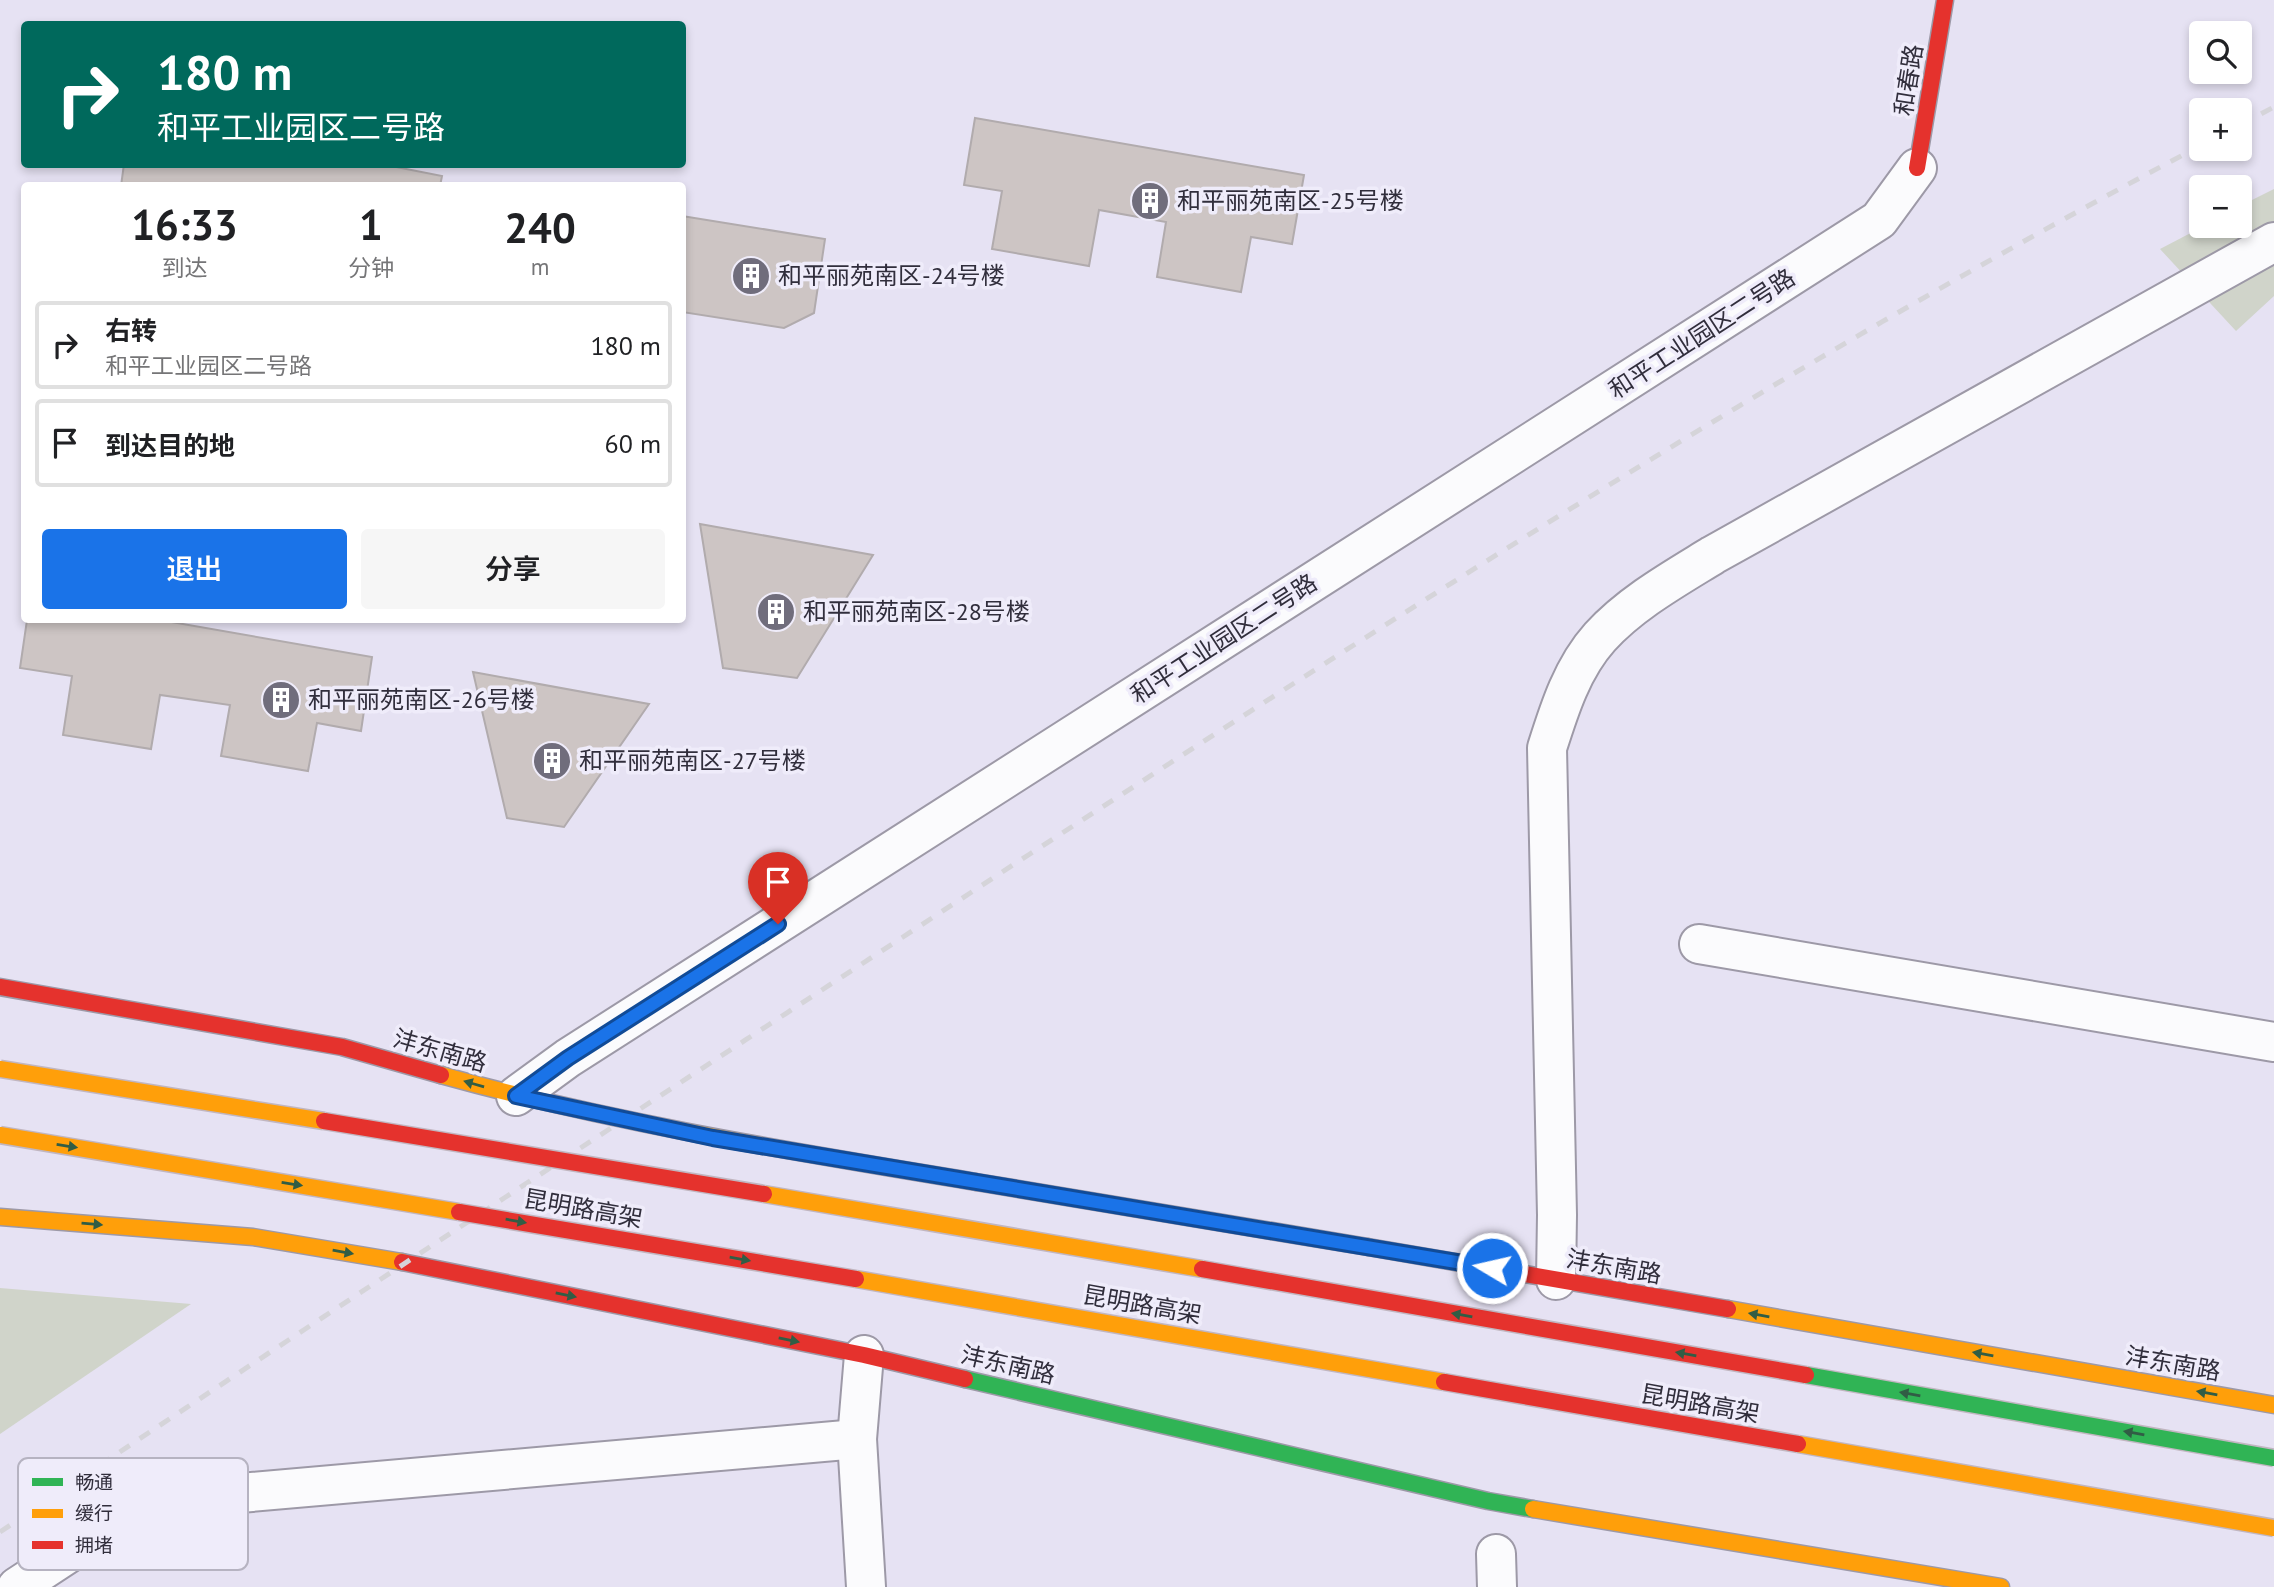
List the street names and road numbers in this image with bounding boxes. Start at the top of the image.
street label: 和春路 [1888,42,1929,118]
street label: 和平工业园区二号路 [1603,262,1801,405]
street label: 和平工业园区二号路 [1125,567,1323,710]
street label: 沣东南路 [390,1022,491,1079]
street label: 昆明路高架 [521,1183,645,1234]
street label: 沣东南路 [1564,1243,1664,1290]
street label: 昆明路高架 [1080,1279,1204,1330]
street label: 沣东南路 [958,1339,1058,1390]
street label: 沣东南路 [2123,1340,2223,1387]
street label: 昆明路高架 [1638,1378,1762,1429]

